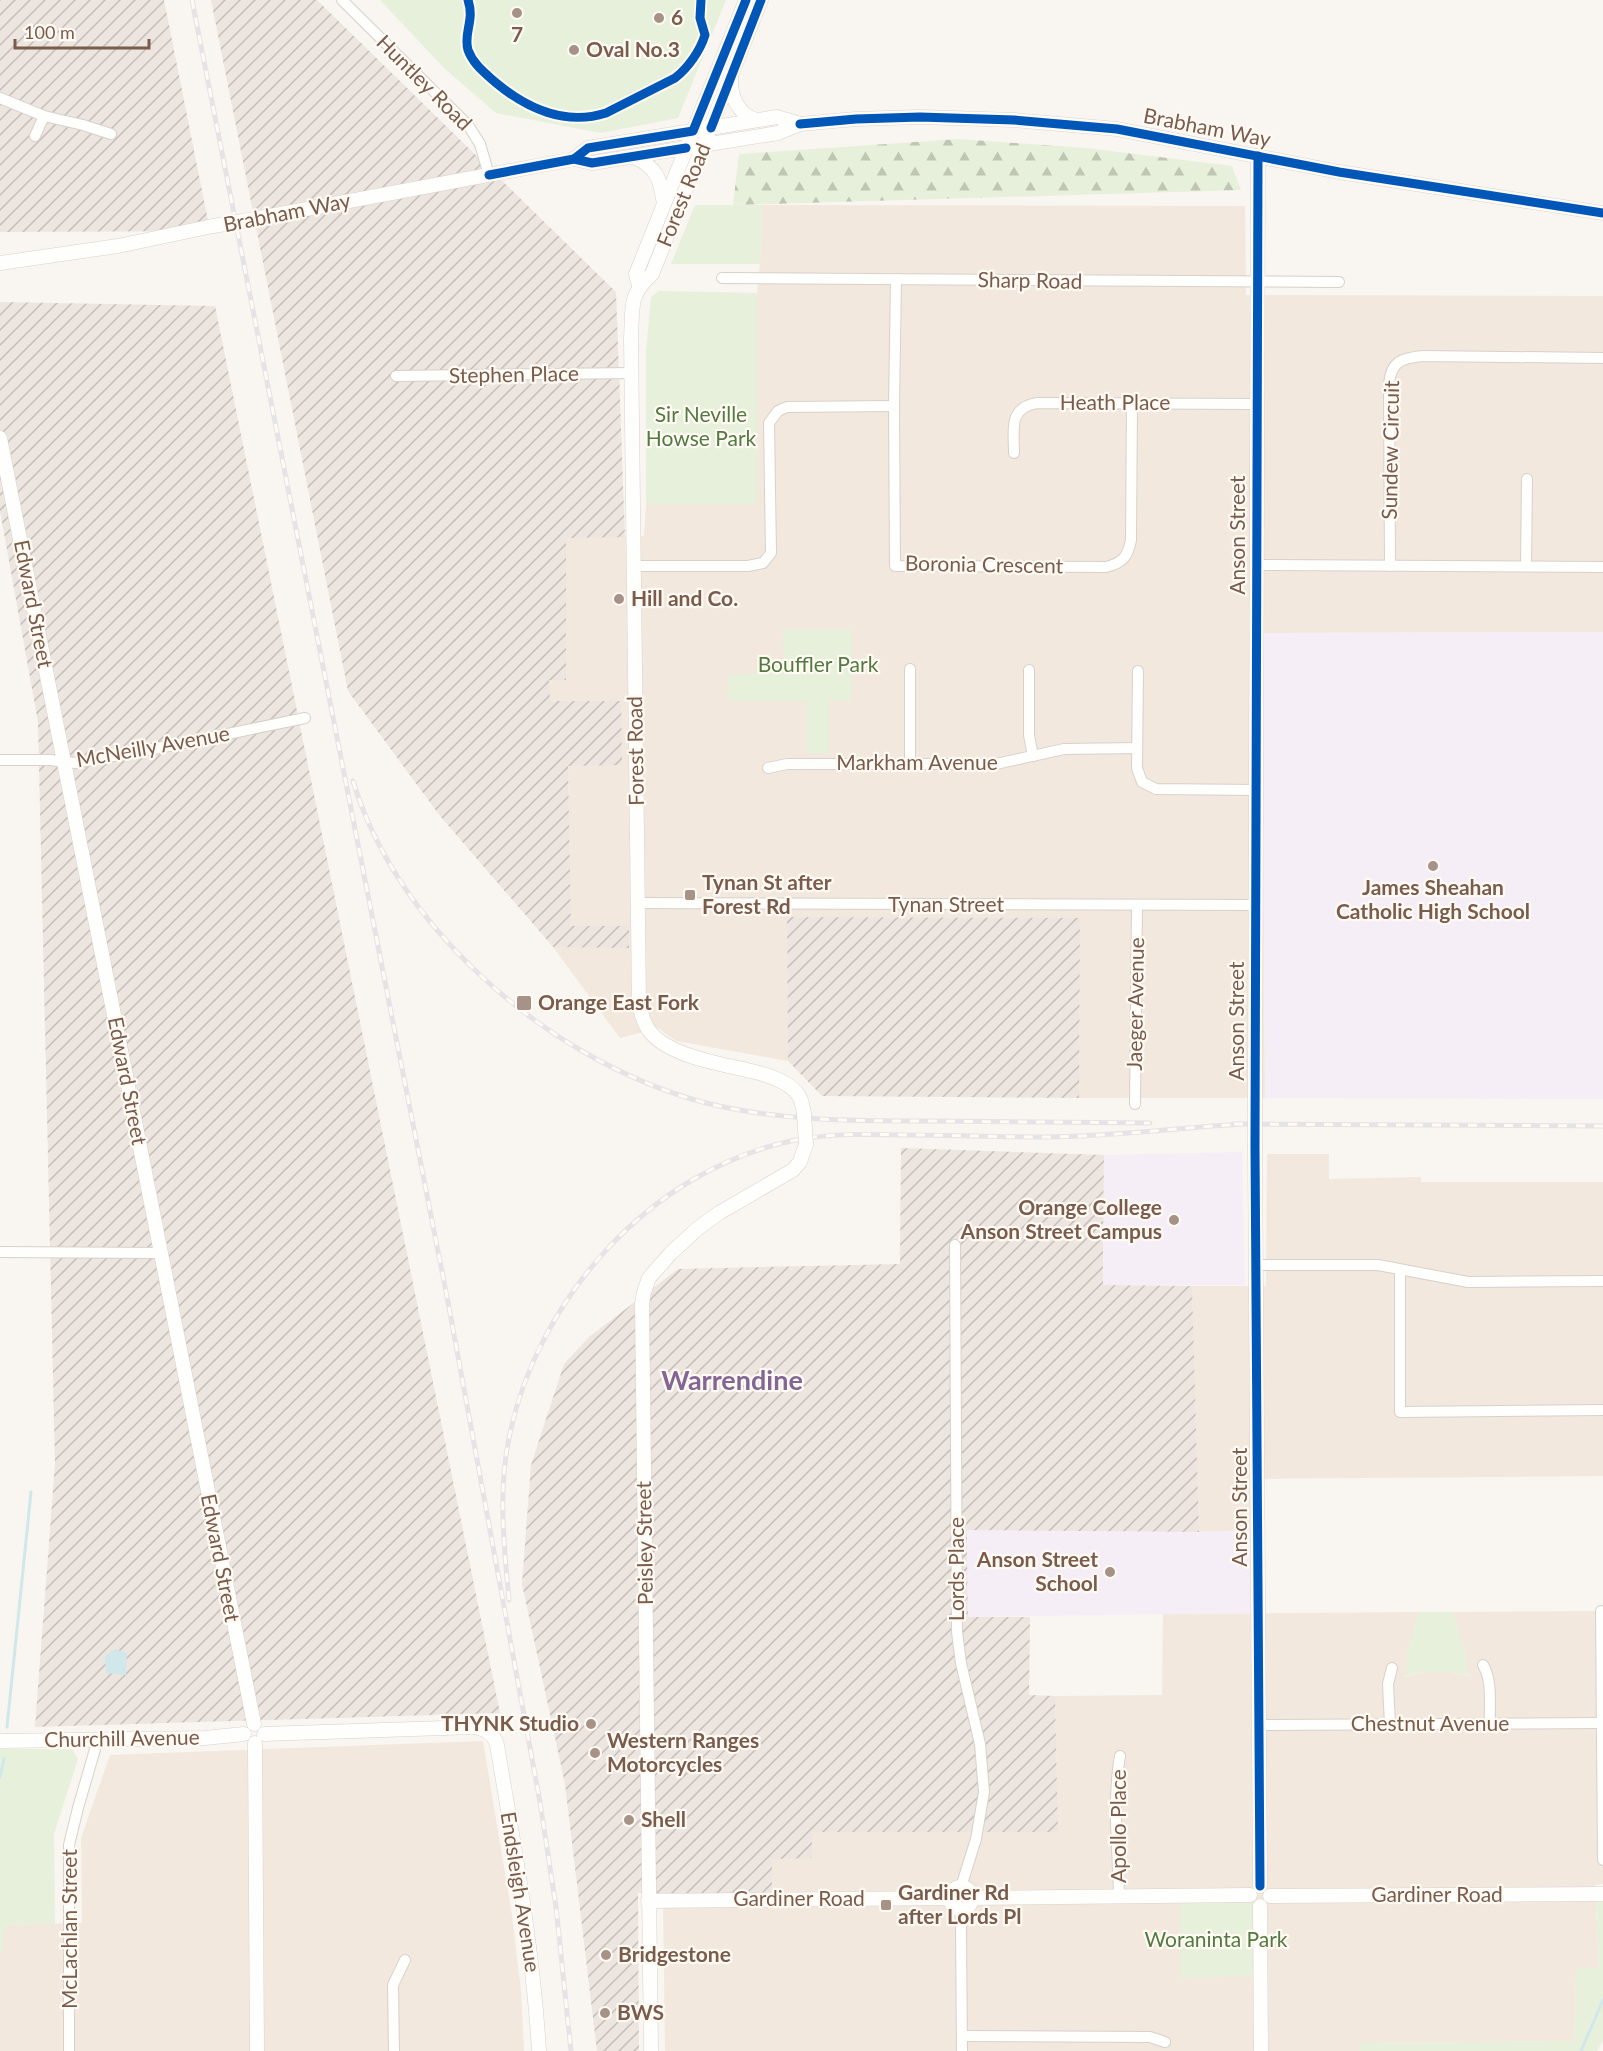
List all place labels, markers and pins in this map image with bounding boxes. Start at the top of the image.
place label: 6 [671,4,683,29]
marker: 7 [510,6,524,20]
marker: 6 [652,11,666,25]
place label: 7 [511,21,523,46]
place label: Oval No.3 [586,36,680,61]
marker: Oval No.3 [567,43,581,57]
place label: Hill and Co. [631,585,738,610]
marker: Hill and Co. [612,592,626,606]
marker: James Sheahan Catholic High School [1426,859,1440,873]
place label: Tynan St after Forest Rd [702,869,832,918]
place label: James Sheahan Catholic High School [1336,874,1530,923]
marker: Tynan St after Forest Rd [683,888,697,902]
place label: Orange East Fork [538,989,700,1014]
marker: Orange East Fork [515,994,533,1012]
place label: Orange College Anson Street Campus [960,1194,1162,1243]
marker: Orange College Anson Street Campus [1167,1213,1181,1227]
place label: Anson Street School [976,1546,1098,1595]
marker: Anson Street School [1103,1565,1117,1579]
place label: THYNK Studio [441,1710,579,1735]
marker: THYNK Studio [584,1717,598,1731]
place label: Western Ranges Motorcycles [607,1727,759,1776]
marker: Western Ranges Motorcycles [588,1746,602,1760]
place label: Shell [641,1806,686,1831]
marker: Shell [622,1813,636,1827]
place label: Gardiner Rd after Lords Pl [898,1879,1021,1928]
marker: Gardiner Rd after Lords Pl [879,1898,893,1912]
place label: Bridgestone [618,1941,731,1966]
marker: Bridgestone [599,1948,613,1962]
place label: BWS [617,1999,664,2024]
marker: BWS [598,2006,612,2020]

